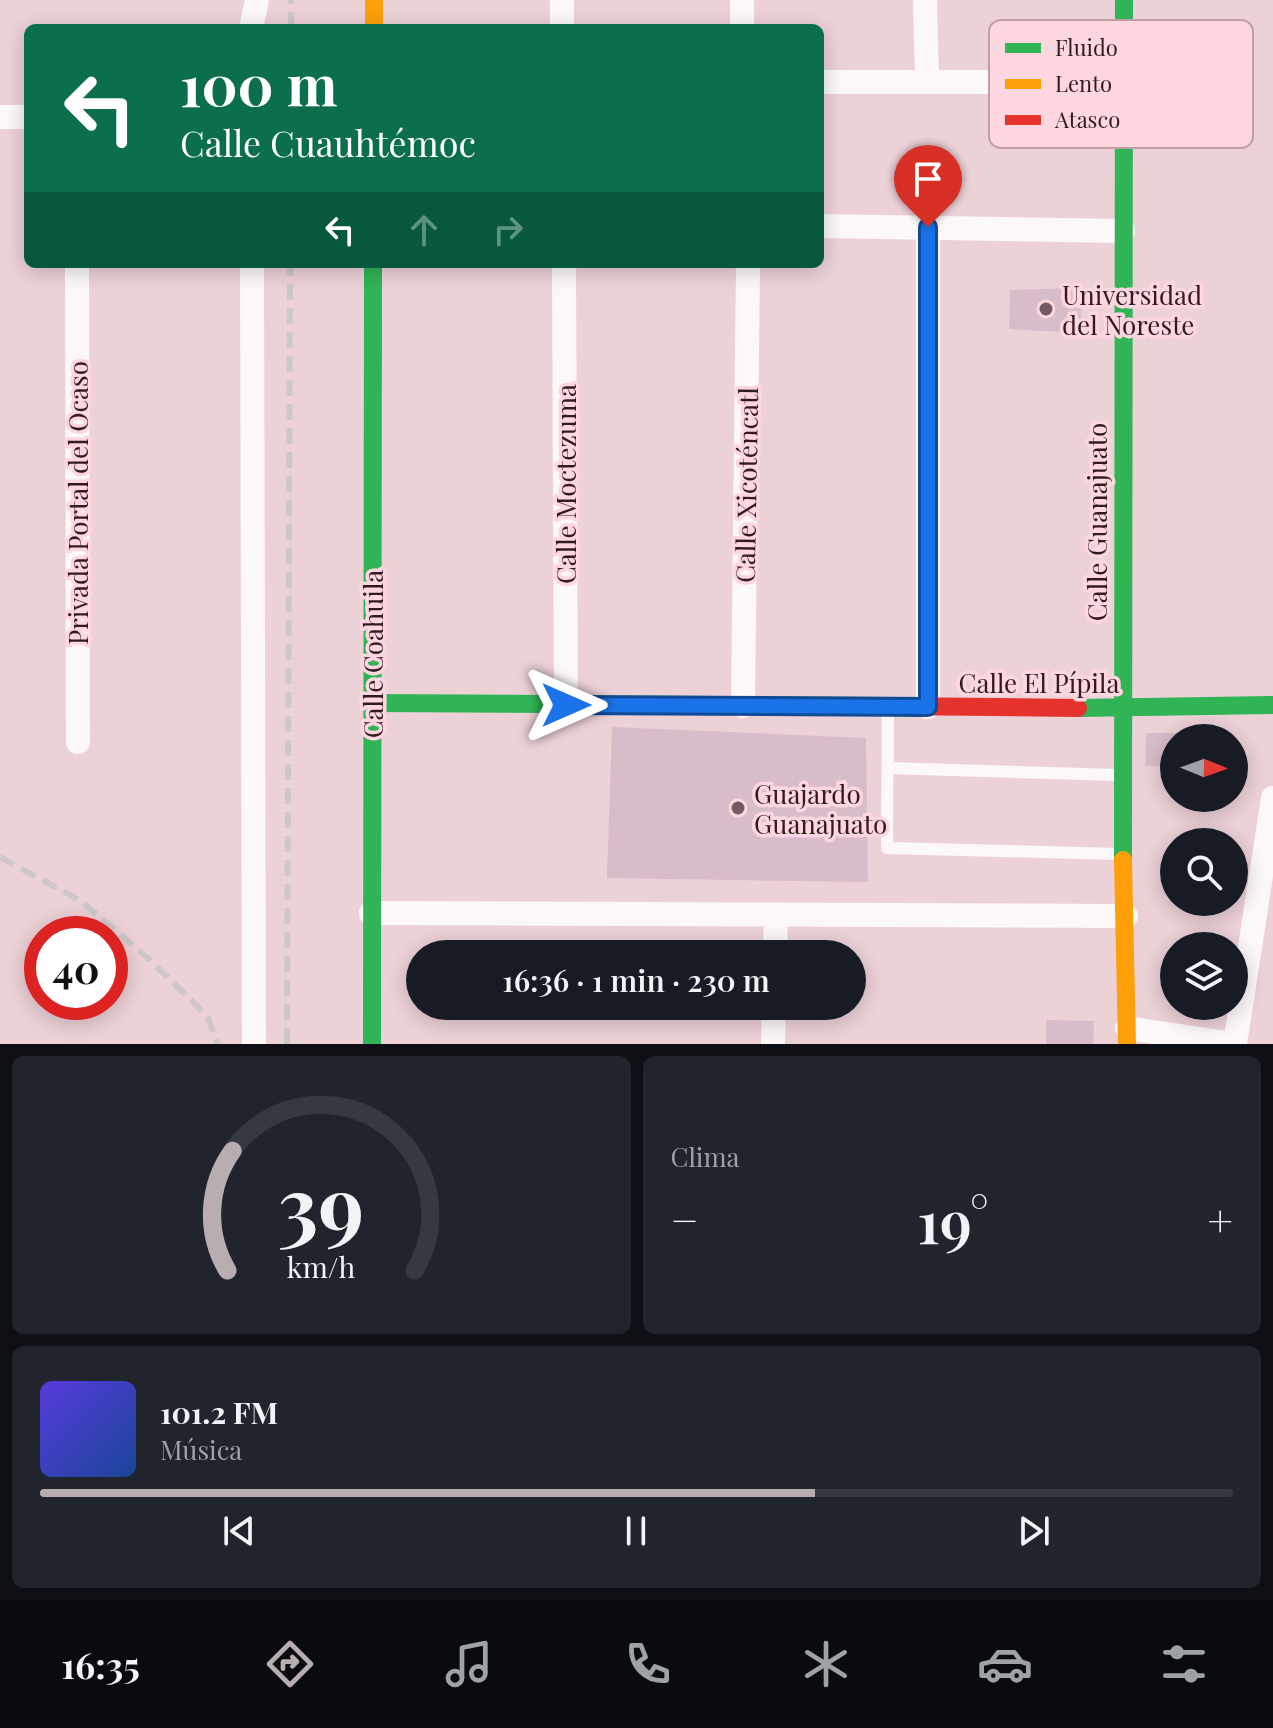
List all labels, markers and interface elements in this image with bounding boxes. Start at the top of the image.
legend [989,20,1253,148]
text: Fluido [1055,32,1118,62]
text: 100 m [180,46,337,121]
icon: left [48,56,152,160]
text: Lento [1055,68,1112,98]
text: Atasco [1054,104,1120,134]
text: Calle Cuauhtémoc [180,118,476,166]
pin [894,145,962,227]
icon: arrive [906,157,950,201]
icon: left [318,208,362,252]
icon: ahead [402,208,446,252]
icon: right [486,208,530,252]
place label: Universidad del Noreste [1062,277,1202,342]
marker: Universidad del Noreste [1037,300,1055,318]
street label: Privada Portal del Ocaso [60,361,95,645]
street label: Calle Moctezuma [548,384,583,584]
street label: Calle Xicoténcatl [727,387,765,583]
street label: Calle Guanajuato [1079,423,1114,621]
street label: Calle Coahuila [355,570,390,738]
position arrow [524,663,608,747]
street label: Calle El Pípila [959,665,1119,700]
north arrow [1160,724,1248,812]
map controls [1160,724,1248,1020]
place label: Guajardo Guanajuato [754,776,887,841]
marker: Guajardo Guanajuato [729,799,747,817]
button: search [1160,828,1248,916]
speed limit sign: 40 [24,916,128,1020]
button: layers [1160,932,1248,1020]
text: 16:36 · 1 min · 230 m [502,960,770,1000]
text: Clima [671,1139,739,1174]
text: 39 [278,1147,365,1258]
text: 19° [917,1179,989,1259]
text: − [671,1189,699,1248]
text: + [1207,1189,1233,1248]
text: km/h [287,1247,356,1285]
text: 101.2 FM [160,1392,278,1432]
text: Música [160,1432,242,1467]
icon: previous [217,1509,261,1553]
icon: pause [614,1509,658,1553]
icon: next [1012,1509,1056,1553]
icon: directions [262,1636,318,1692]
icon: music [441,1636,497,1692]
icon: phone [620,1636,676,1692]
icon: climate [798,1636,854,1692]
icon: car [977,1636,1033,1692]
icon: filters [1156,1636,1212,1692]
text: 16:35 [61,1640,140,1688]

